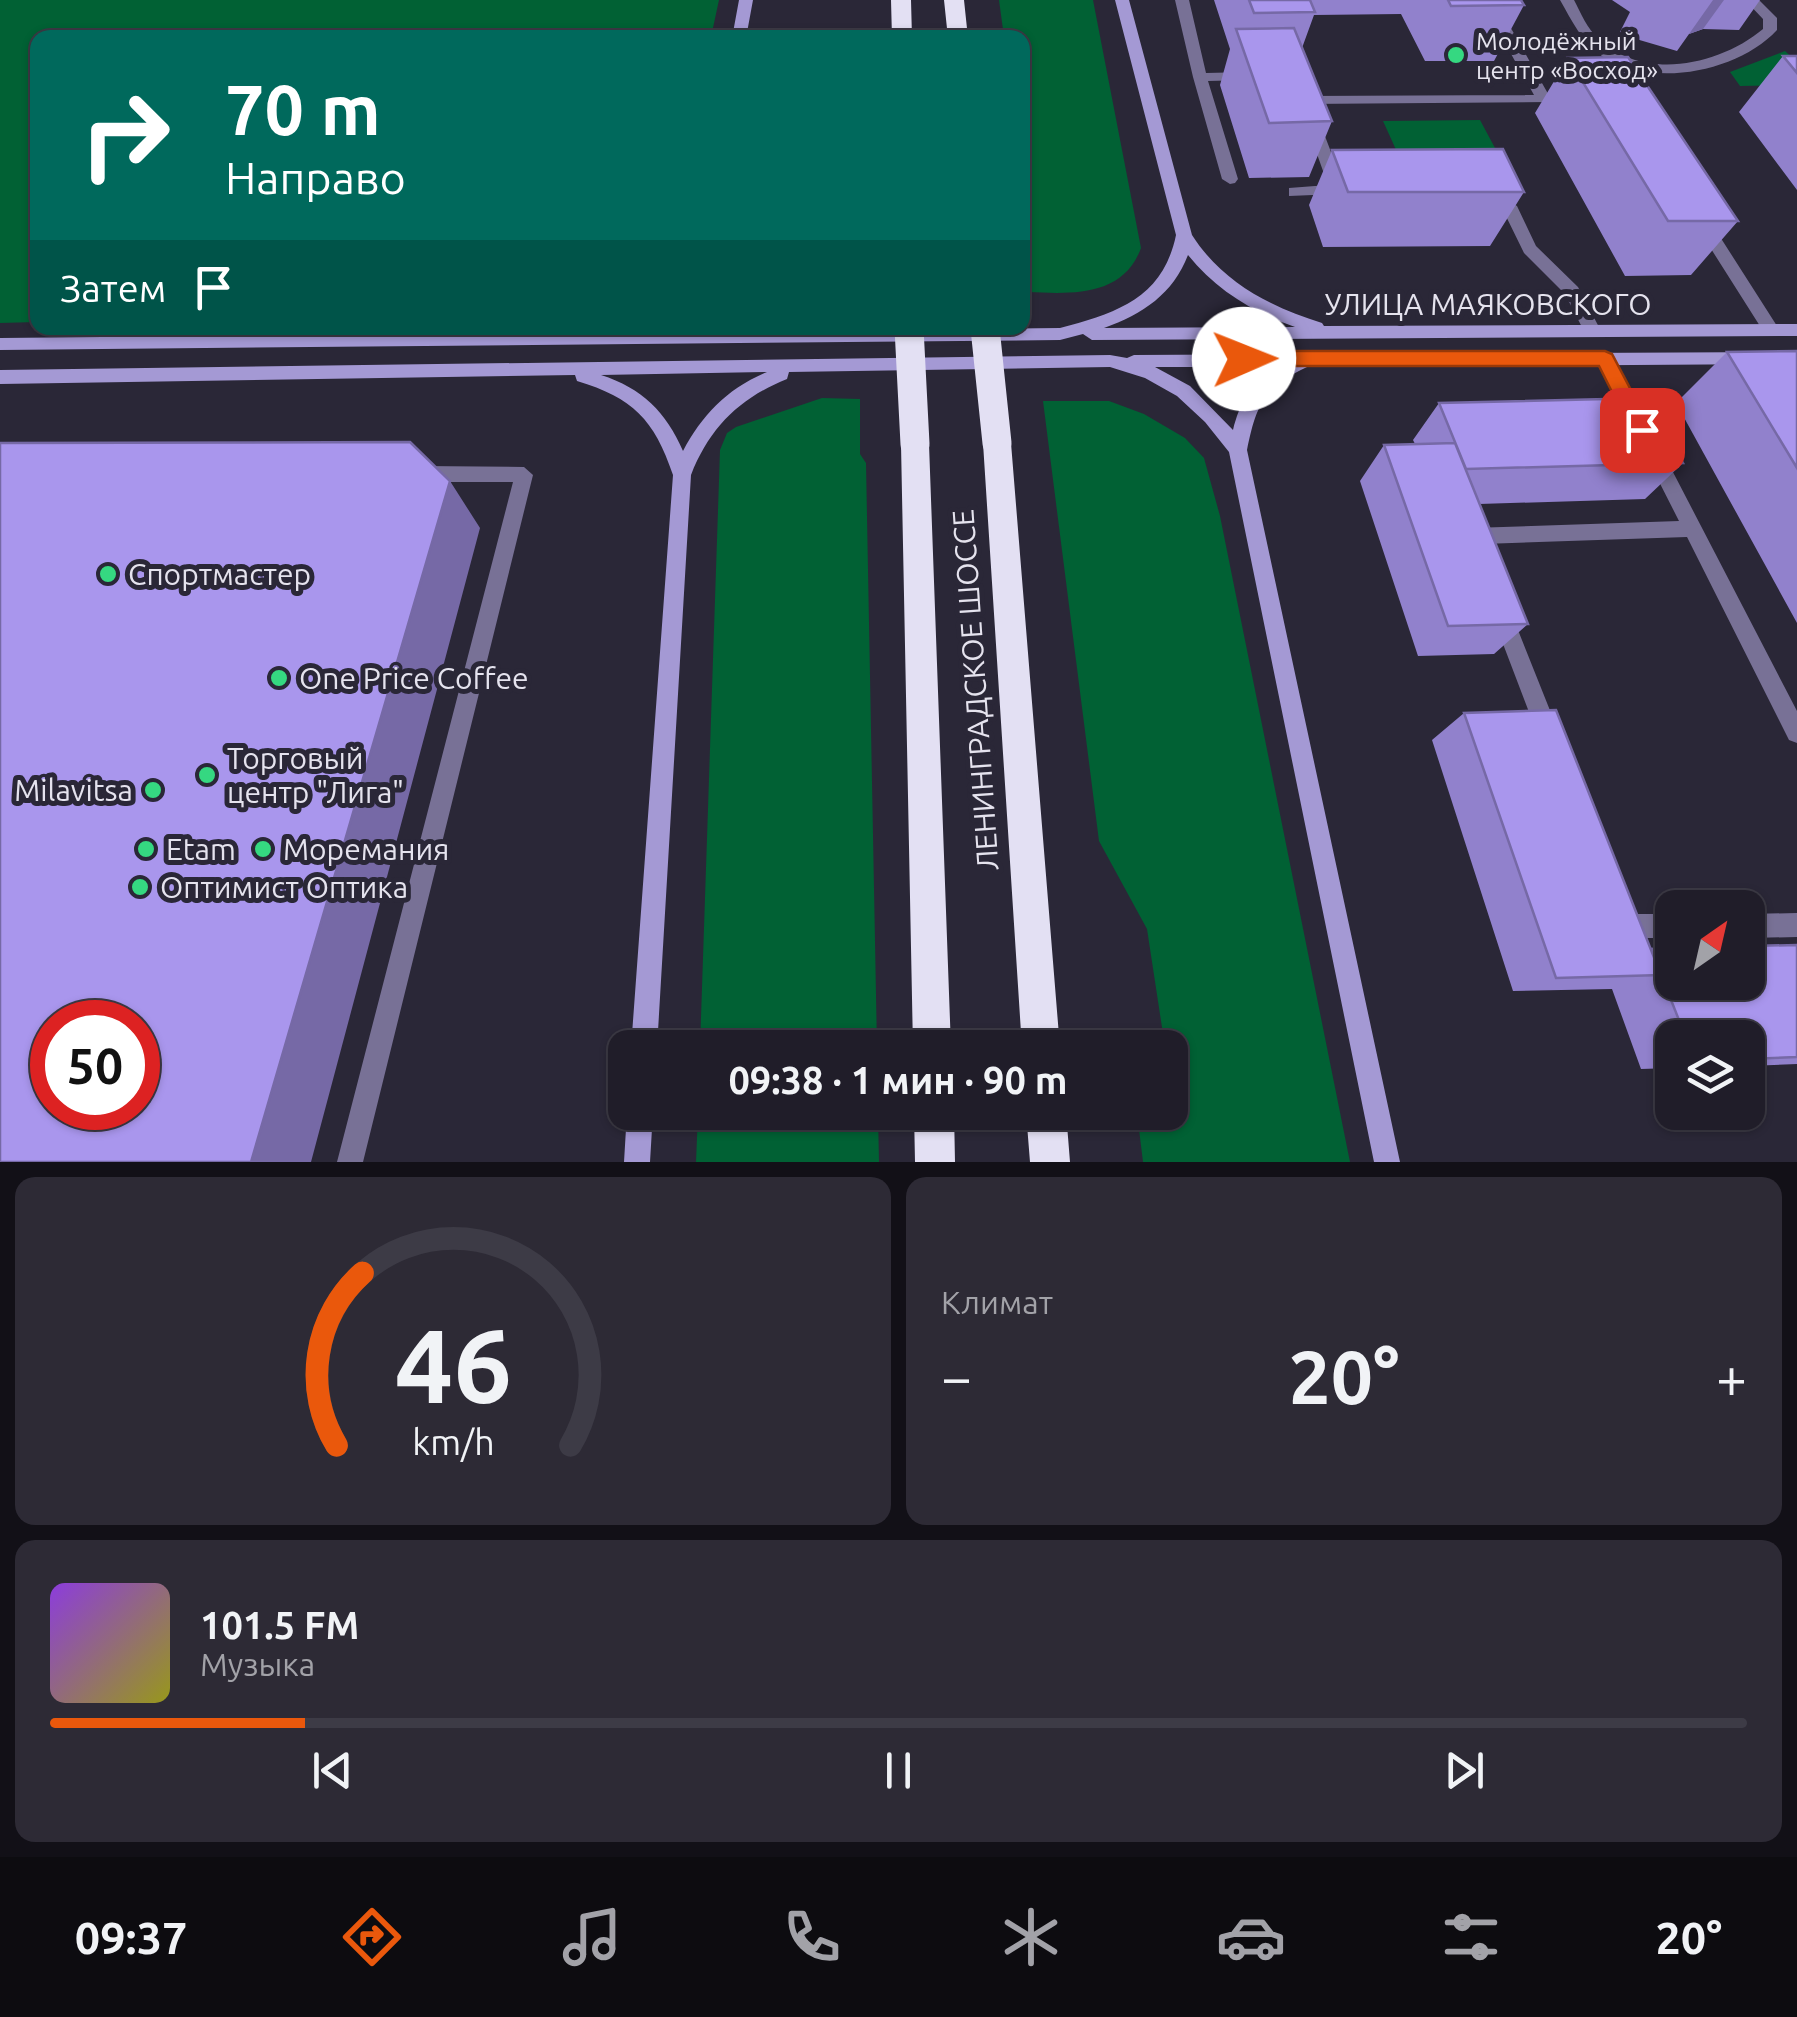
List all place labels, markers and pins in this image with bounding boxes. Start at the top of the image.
place label: Молодёжный центр «Восход» [1476,27,1658,84]
marker: Молодёжный центр «Восход» [1445,44,1467,66]
pin [1600,388,1685,473]
place label: Спортмастер [128,557,311,591]
marker: Спортмастер [97,563,119,585]
place label: One Price Coffee [299,661,529,695]
marker: One Price Coffee [268,667,290,689]
place label: Торговый центр "Лига" [227,741,404,809]
marker: Торговый центр "Лига" [196,764,218,786]
place label: Milavitsa [14,773,133,807]
marker: Milavitsa [142,779,164,801]
place label: Etam [166,832,236,866]
place label: Моремания [283,832,449,866]
marker: Etam [135,838,157,860]
marker: Моремания [252,838,274,860]
place label: Оптимист Оптика [160,870,408,904]
marker: Оптимист Оптика [129,876,151,898]

